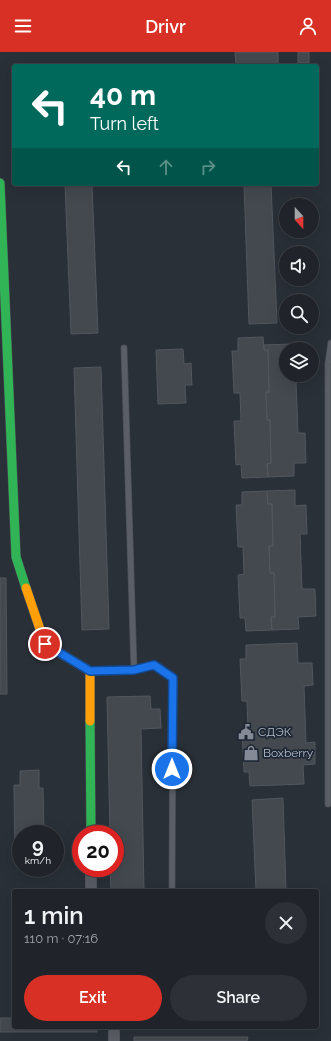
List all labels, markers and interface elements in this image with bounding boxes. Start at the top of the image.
icon: menu [12,15,34,37]
icon: person [297,15,319,37]
text: Drivr [145,16,186,37]
text: 40 m [90,79,156,112]
icon: left [24,80,76,132]
text: Turn left [90,113,159,134]
icon: left [113,156,135,178]
icon: ahead [155,156,177,178]
icon: right [197,156,219,178]
north arrow [279,198,319,238]
map controls [279,198,319,382]
button: sound [279,246,319,286]
button: search [279,294,319,334]
button: layers [279,342,319,382]
pin [28,627,62,661]
icon: arrive [34,633,56,655]
public building icon: СДЭК [237,723,255,741]
place label: СДЭК [258,725,292,739]
shop icon: Boxberry [242,744,260,762]
place label: Boxberry [263,746,314,760]
position arrow [151,748,193,790]
speed limit sign: 20 [72,825,124,877]
text: 9 [32,834,44,858]
text: km/h [25,855,51,866]
text: 1 min [24,901,84,930]
button: close [265,902,307,944]
text: 110 m · 07:16 [24,931,98,946]
button: Exit [24,975,162,1021]
button: Share [170,975,307,1021]

